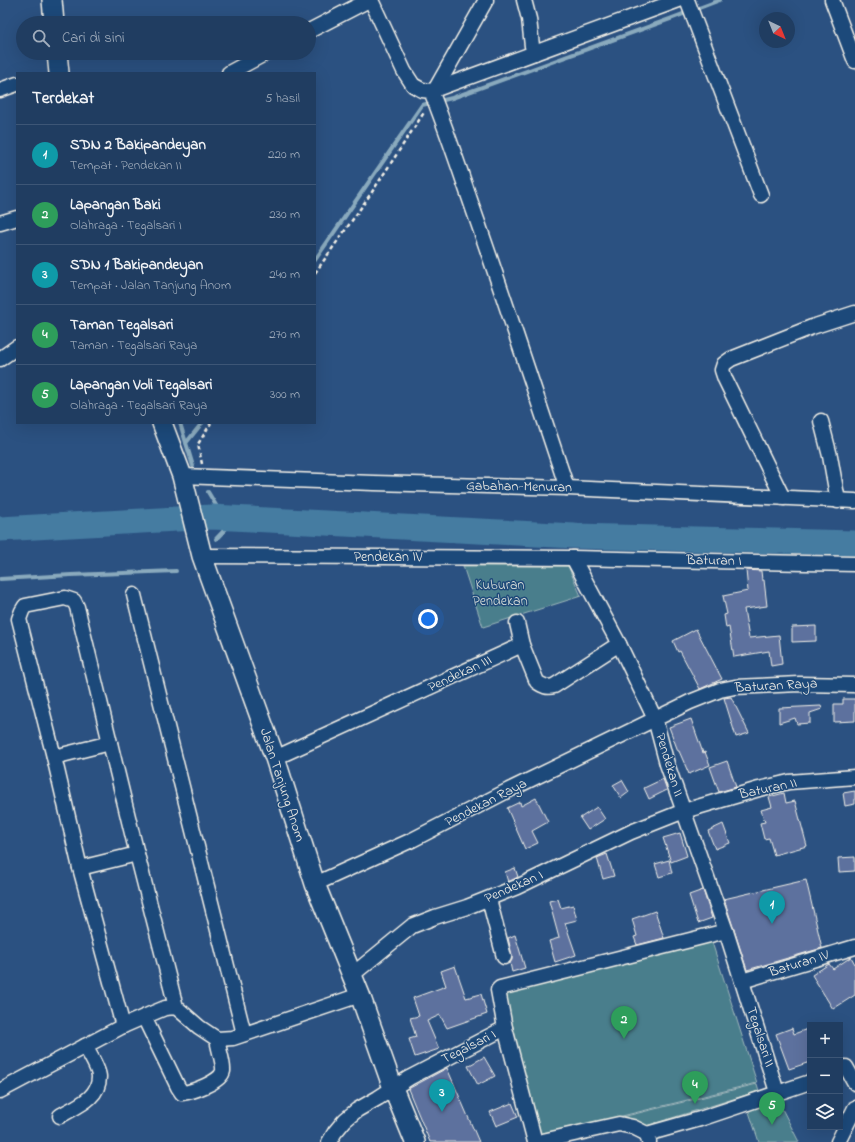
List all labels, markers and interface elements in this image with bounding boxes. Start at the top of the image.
north arrow [759,12,795,48]
search box [16,16,316,60]
icon: search [30,27,52,49]
text: Cari di sini [62,27,125,49]
text: Terdekat [32,86,94,111]
text: 5 hasil [265,89,300,108]
text: SDN 2 Bakipandeyan [70,134,206,156]
text: 1 [43,145,47,164]
text: 220 m [268,145,300,164]
text: Tempat · Pendekan II [70,156,182,175]
text: Lapangan Baki [70,194,161,216]
text: 2 [42,205,48,224]
text: 230 m [269,205,300,224]
text: Olahraga · Tegalsari I [70,216,182,235]
text: SDN 1 Bakipandeyan [70,254,203,276]
text: 3 [42,265,48,284]
text: 240 m [269,265,300,284]
text: Tempat · Jalan Tanjung Anom [70,276,231,295]
text: Taman Tegalsari [70,314,173,336]
text: 4 [42,325,48,344]
text: 270 m [269,325,300,344]
text: Taman · Tegalsari Raya [70,336,197,355]
text: Lapangan Voli Tegalsari [70,374,212,396]
text: 5 [41,385,49,404]
text: 300 m [270,385,300,404]
text: Olahraga · Tegalsari Raya [70,396,207,415]
street label: Gabahan-Menuran [466,476,572,498]
street label: Pendekan IV [354,547,423,568]
street label: Baturan I [685,550,742,572]
park label: Kuburan Pendekan [472,575,528,612]
your location [418,609,438,629]
street label: Pendekan III [425,650,495,698]
street label: Baturan Raya [733,673,818,700]
street label: Jalan Tanjung Anom [253,725,310,845]
street label: Pendekan II [649,731,689,799]
street label: Pendekan Raya [441,773,531,834]
street label: Baturan II [736,773,799,806]
street label: Pendekan I [481,865,547,909]
pin: 1 [759,891,785,924]
street label: Baturan IV [765,945,832,983]
street label: Tegalsari II [739,1004,780,1070]
pin: 2 [611,1006,637,1039]
map controls [807,1022,843,1130]
button: + [807,1022,843,1058]
street label: Tegalsari I [438,1024,500,1071]
button: − [807,1058,843,1094]
pin: 4 [682,1071,708,1104]
pin: 3 [429,1079,455,1112]
pin: 5 [759,1092,785,1125]
button: layers [807,1094,843,1130]

